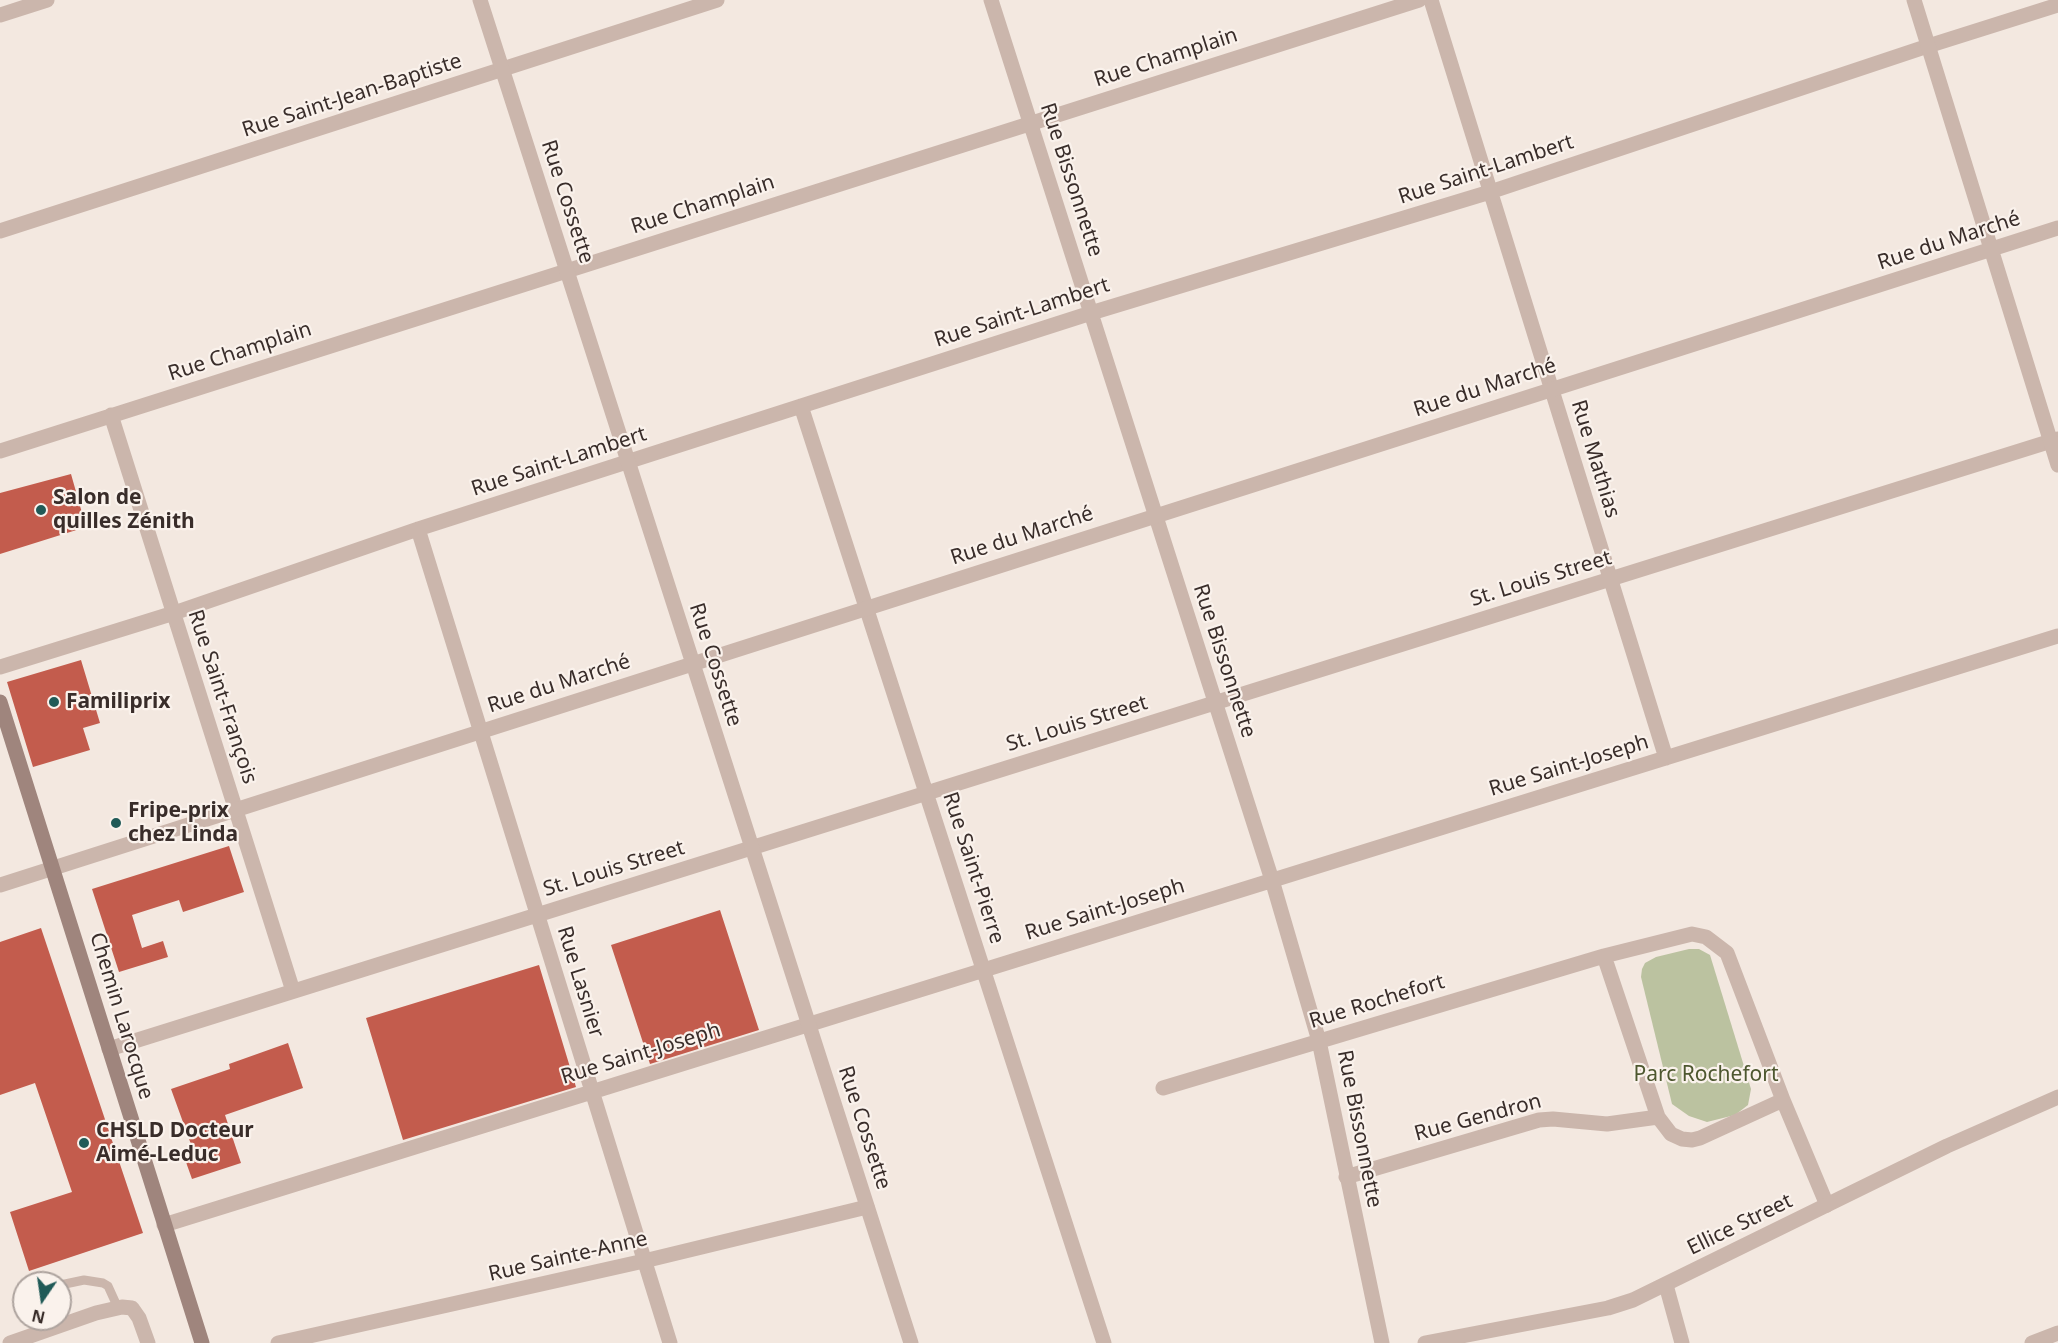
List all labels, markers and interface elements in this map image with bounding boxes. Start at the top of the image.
street label: Rue Champlain [1091,23,1241,93]
street label: Rue Saint-Jean-Baptiste [239,49,465,143]
street label: Rue Bissonnette [1034,100,1108,260]
street label: Rue Saint-Lambert [1395,130,1577,210]
street label: Rue Cossette [535,137,599,267]
street label: Rue Champlain [628,170,778,240]
street label: Rue du Marché [1874,206,2024,276]
street label: Rue Saint-Lambert [931,273,1113,353]
street label: Rue Champlain [165,317,315,387]
street label: Rue du Marché [1410,353,1560,423]
street label: Rue Mathias [1565,397,1625,521]
street label: Rue Saint-Lambert [468,422,650,502]
place label: Salon de quilles Zénith [53,485,195,535]
street label: Rue du Marché [947,501,1097,571]
marker: Salon de quilles Zénith [34,503,48,517]
street label: St. Louis Street [1467,546,1615,612]
street label: Rue Bissonnette [1187,581,1261,741]
street label: Rue Cossette [683,600,747,730]
street label: Rue Saint-François [182,607,262,787]
street label: Rue du Marché [484,649,634,719]
place label: Familiprix [66,689,170,715]
street label: St. Louis Street [1003,691,1151,757]
marker: Familiprix [47,695,61,709]
street label: Rue Saint-Joseph [1486,730,1652,802]
street label: Rue Saint-Pierre [937,789,1009,947]
place label: Fripe-prix chez Linda [128,798,238,848]
marker: Fripe-prix chez Linda [109,816,123,830]
street label: St. Louis Street [540,836,688,902]
street label: Rue Saint-Joseph [1022,874,1188,946]
street label: Rue Lasnier [551,923,609,1041]
street label: Chemin Larocque [84,930,158,1102]
street label: Rue Rochefort [1306,969,1448,1035]
street label: Rue Saint-Joseph [558,1018,724,1090]
street label: Rue Bissonnette [1331,1048,1387,1210]
park label: Parc Rochefort [1633,1062,1779,1088]
street label: Rue Cossette [832,1063,896,1193]
street label: Rue Gendron [1412,1089,1544,1147]
place label: CHSLD Docteur Aimé-Leduc [96,1118,254,1168]
marker: CHSLD Docteur Aimé-Leduc [77,1136,91,1150]
street label: Ellice Street [1683,1189,1797,1261]
street label: Rue Sainte-Anne [486,1226,650,1288]
north arrow [12,1271,72,1331]
text: N [30,1304,47,1329]

